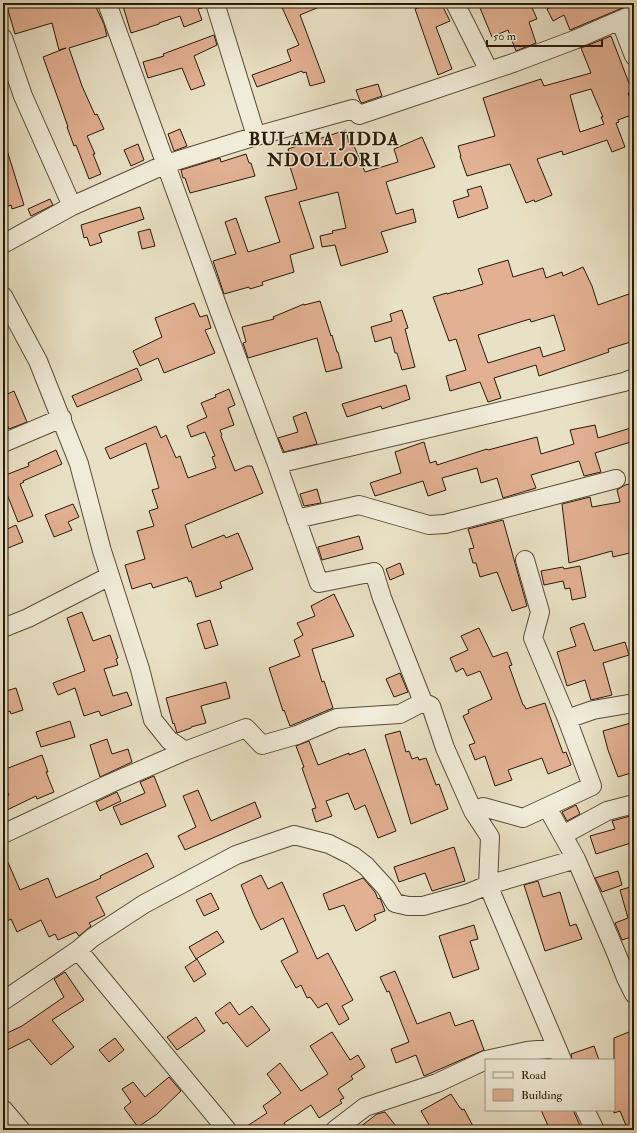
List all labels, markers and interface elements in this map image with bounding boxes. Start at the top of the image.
scale bar [487,22,602,48]
text: 50 m [493,29,517,44]
district label: BULAMA JIDDA NDOLLORI [248,128,400,172]
legend [485,1059,615,1111]
text: Road [521,1068,546,1083]
text: Building [521,1088,564,1103]

